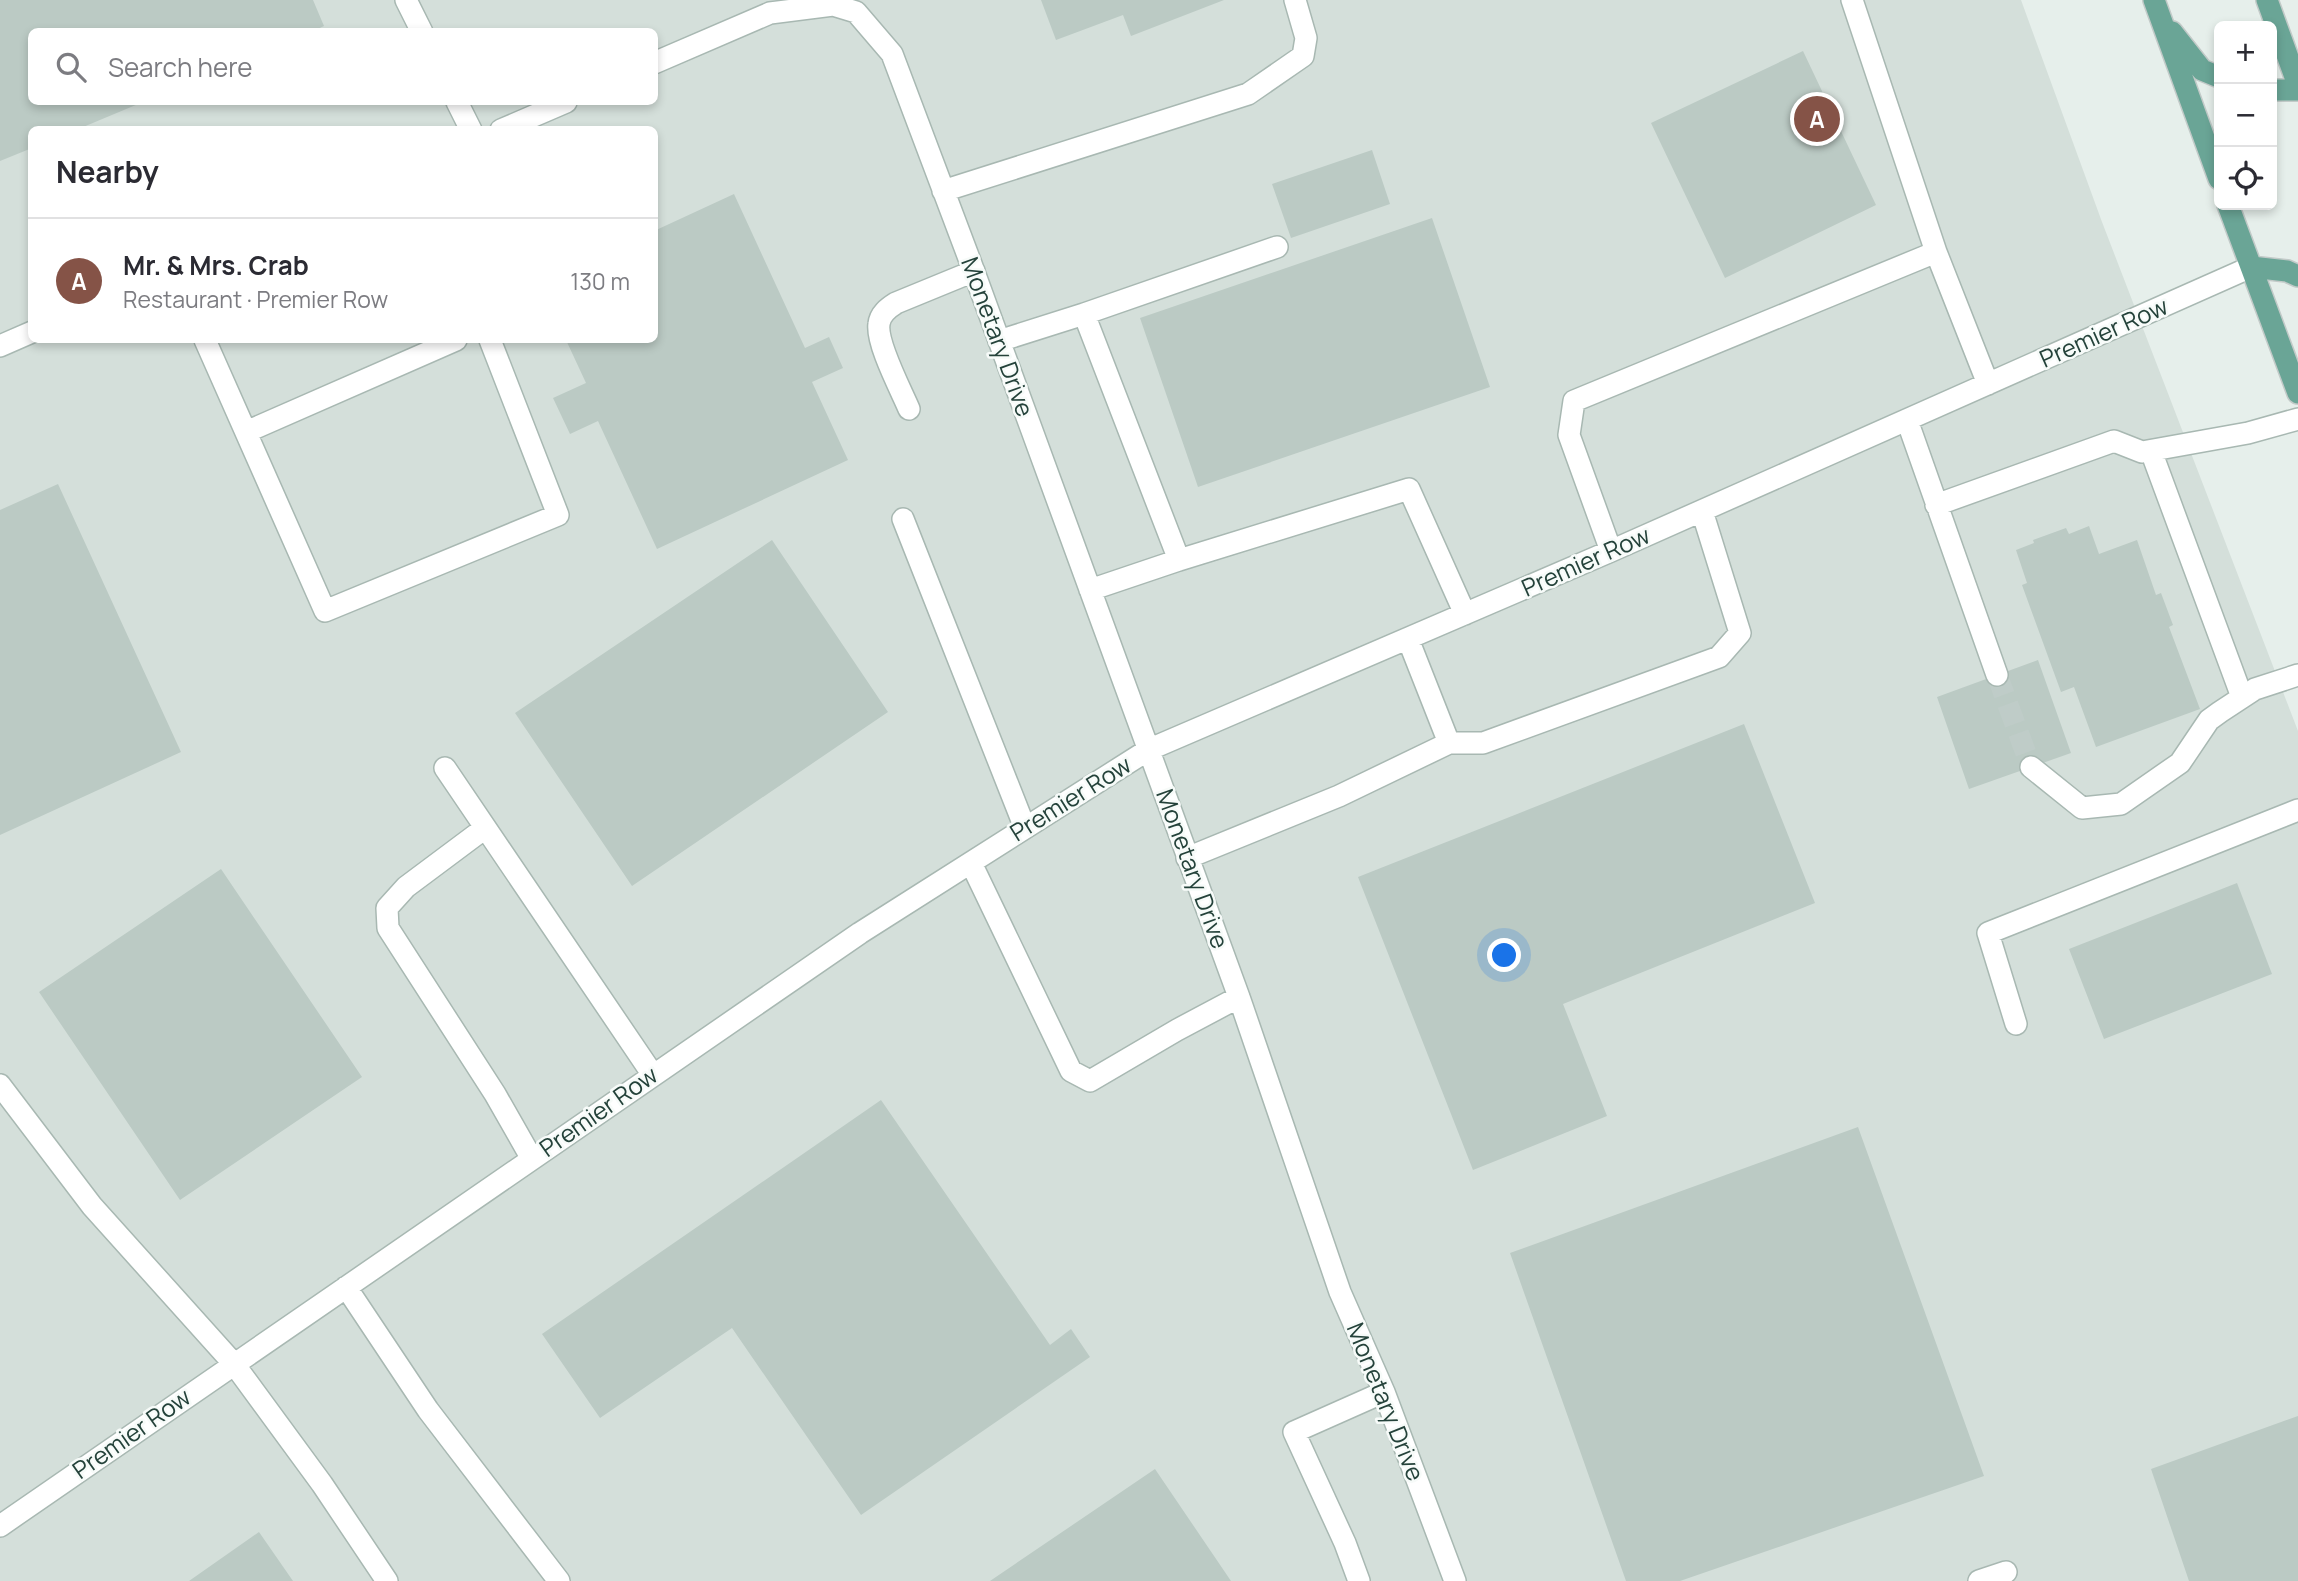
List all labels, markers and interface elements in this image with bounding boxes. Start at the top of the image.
map controls [2214,21,2277,210]
button: + [2214,21,2277,84]
search box [28,28,658,105]
icon: search [52,48,90,86]
text: Search here [108,49,253,85]
button: − [2214,84,2277,147]
pin: A [1794,93,1840,145]
button: locate [2214,147,2277,210]
text: Nearby [56,151,159,192]
text: Mr. & Mrs. Crab [123,247,309,283]
street label: Monetary Drive [954,252,1043,421]
text: A [71,265,87,297]
text: 130 m [570,265,630,297]
text: Restaurant · Premier Row [123,283,388,315]
street label: Premier Row [2034,289,2173,375]
street label: Premier Row [1516,518,1655,604]
street label: Premier Row [1003,747,1137,848]
street label: Monetary Drive [1149,784,1238,953]
your location [1487,938,1521,972]
street label: Premier Row [532,1058,664,1164]
street label: Monetary Drive [1340,1318,1433,1485]
street label: Premier Row [65,1380,197,1486]

